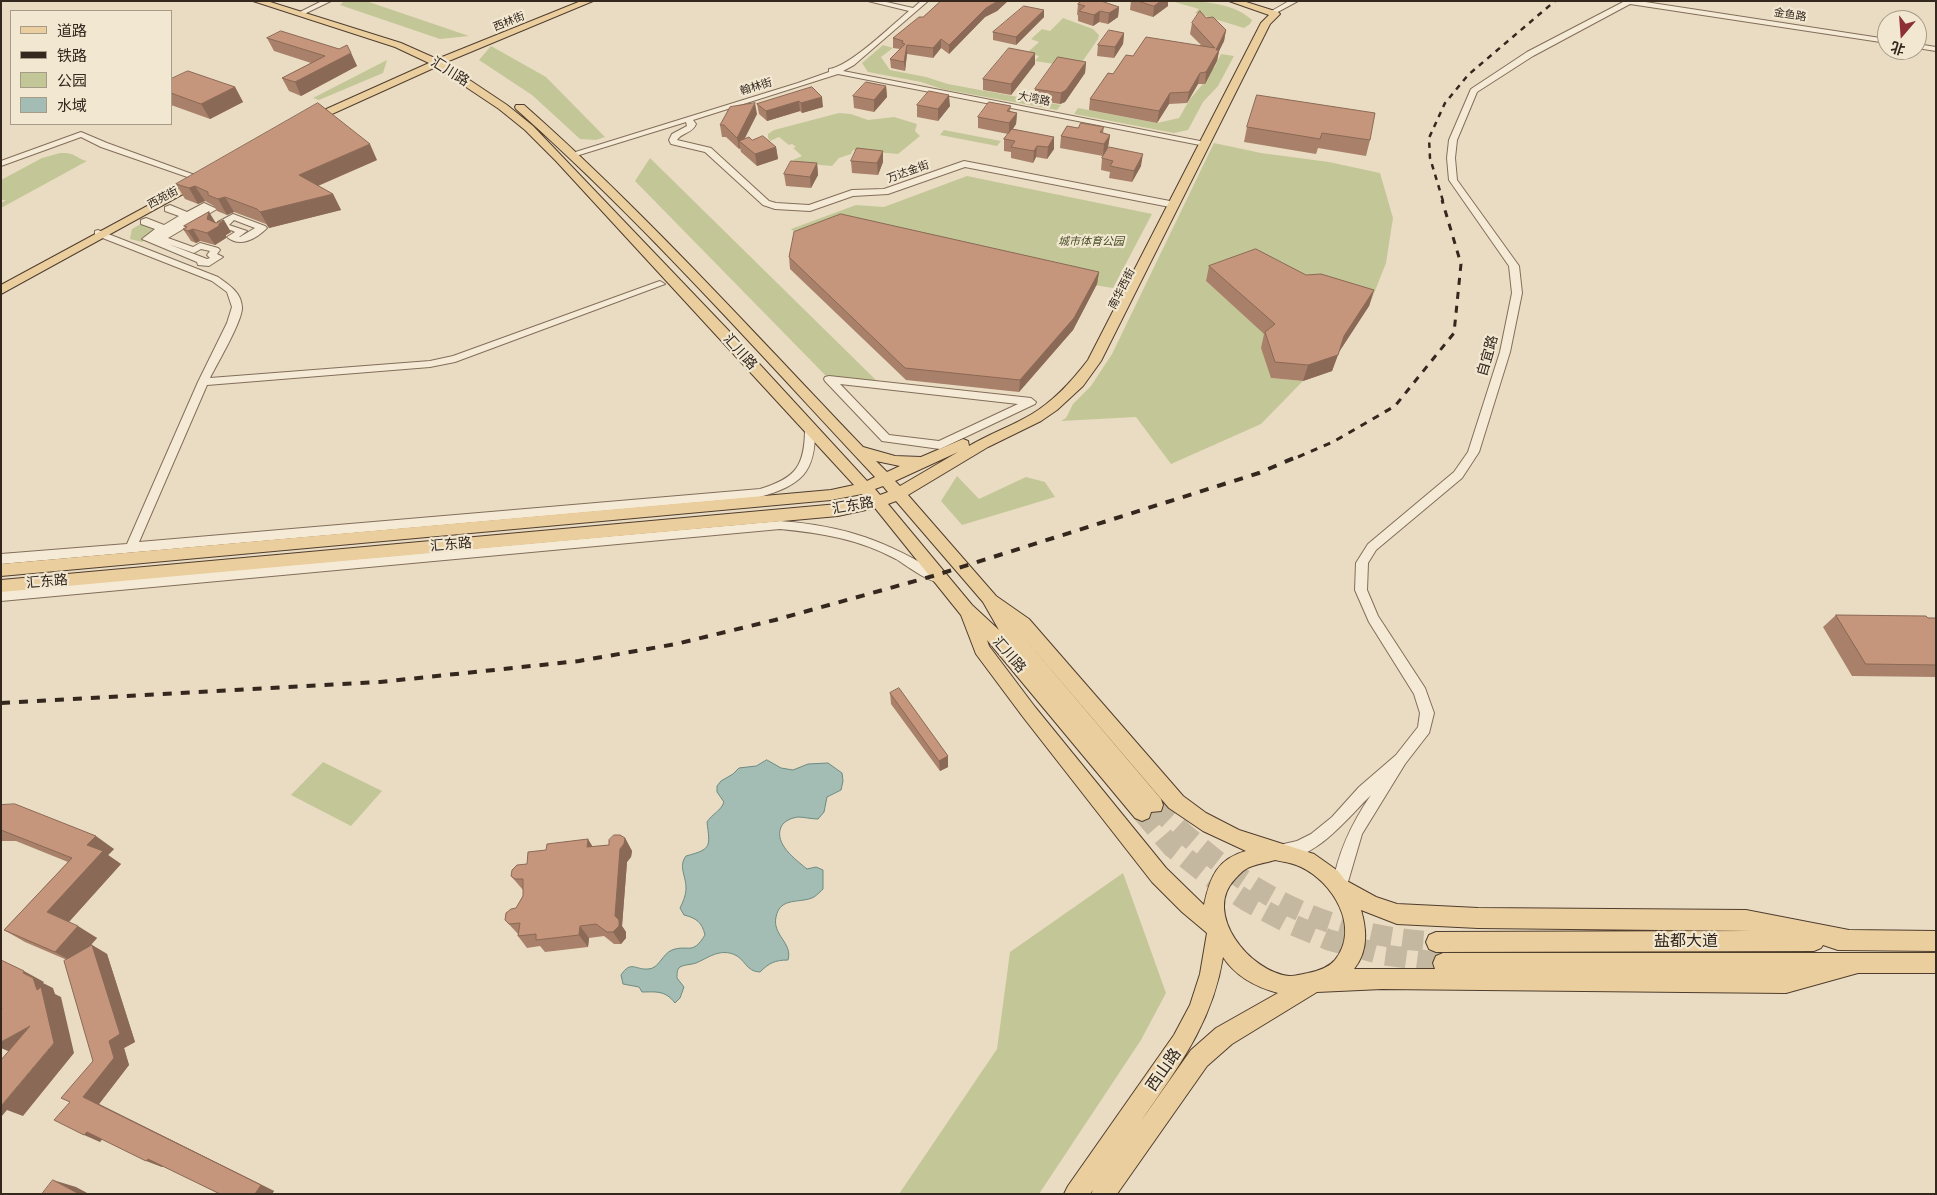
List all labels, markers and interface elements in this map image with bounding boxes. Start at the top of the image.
street label: 金鱼路 [1773,6,1807,24]
legend [10,10,172,125]
street label: 西林街 [491,10,527,34]
north arrow [1877,10,1927,60]
text: 道路 [57,21,87,40]
text: 北 [1888,38,1907,59]
text: 铁路 [57,46,87,65]
street label: 汇川路 [428,54,472,90]
text: 公园 [57,71,87,90]
street label: 翰林街 [738,76,774,98]
street label: 大湾路 [1017,89,1051,109]
text: 水域 [57,96,87,115]
street label: 万达金街 [885,158,931,186]
street label: 西苑街 [145,184,181,212]
park label: 城市体育公园 [1058,235,1124,249]
street label: 南华西街 [1106,266,1138,312]
street label: 汇川路 [720,331,760,373]
street label: 自宜路 [1474,333,1502,379]
street label: 汇东路 [831,494,875,518]
street label: 汇东路 [429,535,473,555]
street label: 汇东路 [25,572,69,592]
street label: 汇川路 [989,634,1029,676]
street label: 盐都大道 [1654,931,1718,951]
street label: 西山路 [1142,1045,1186,1095]

